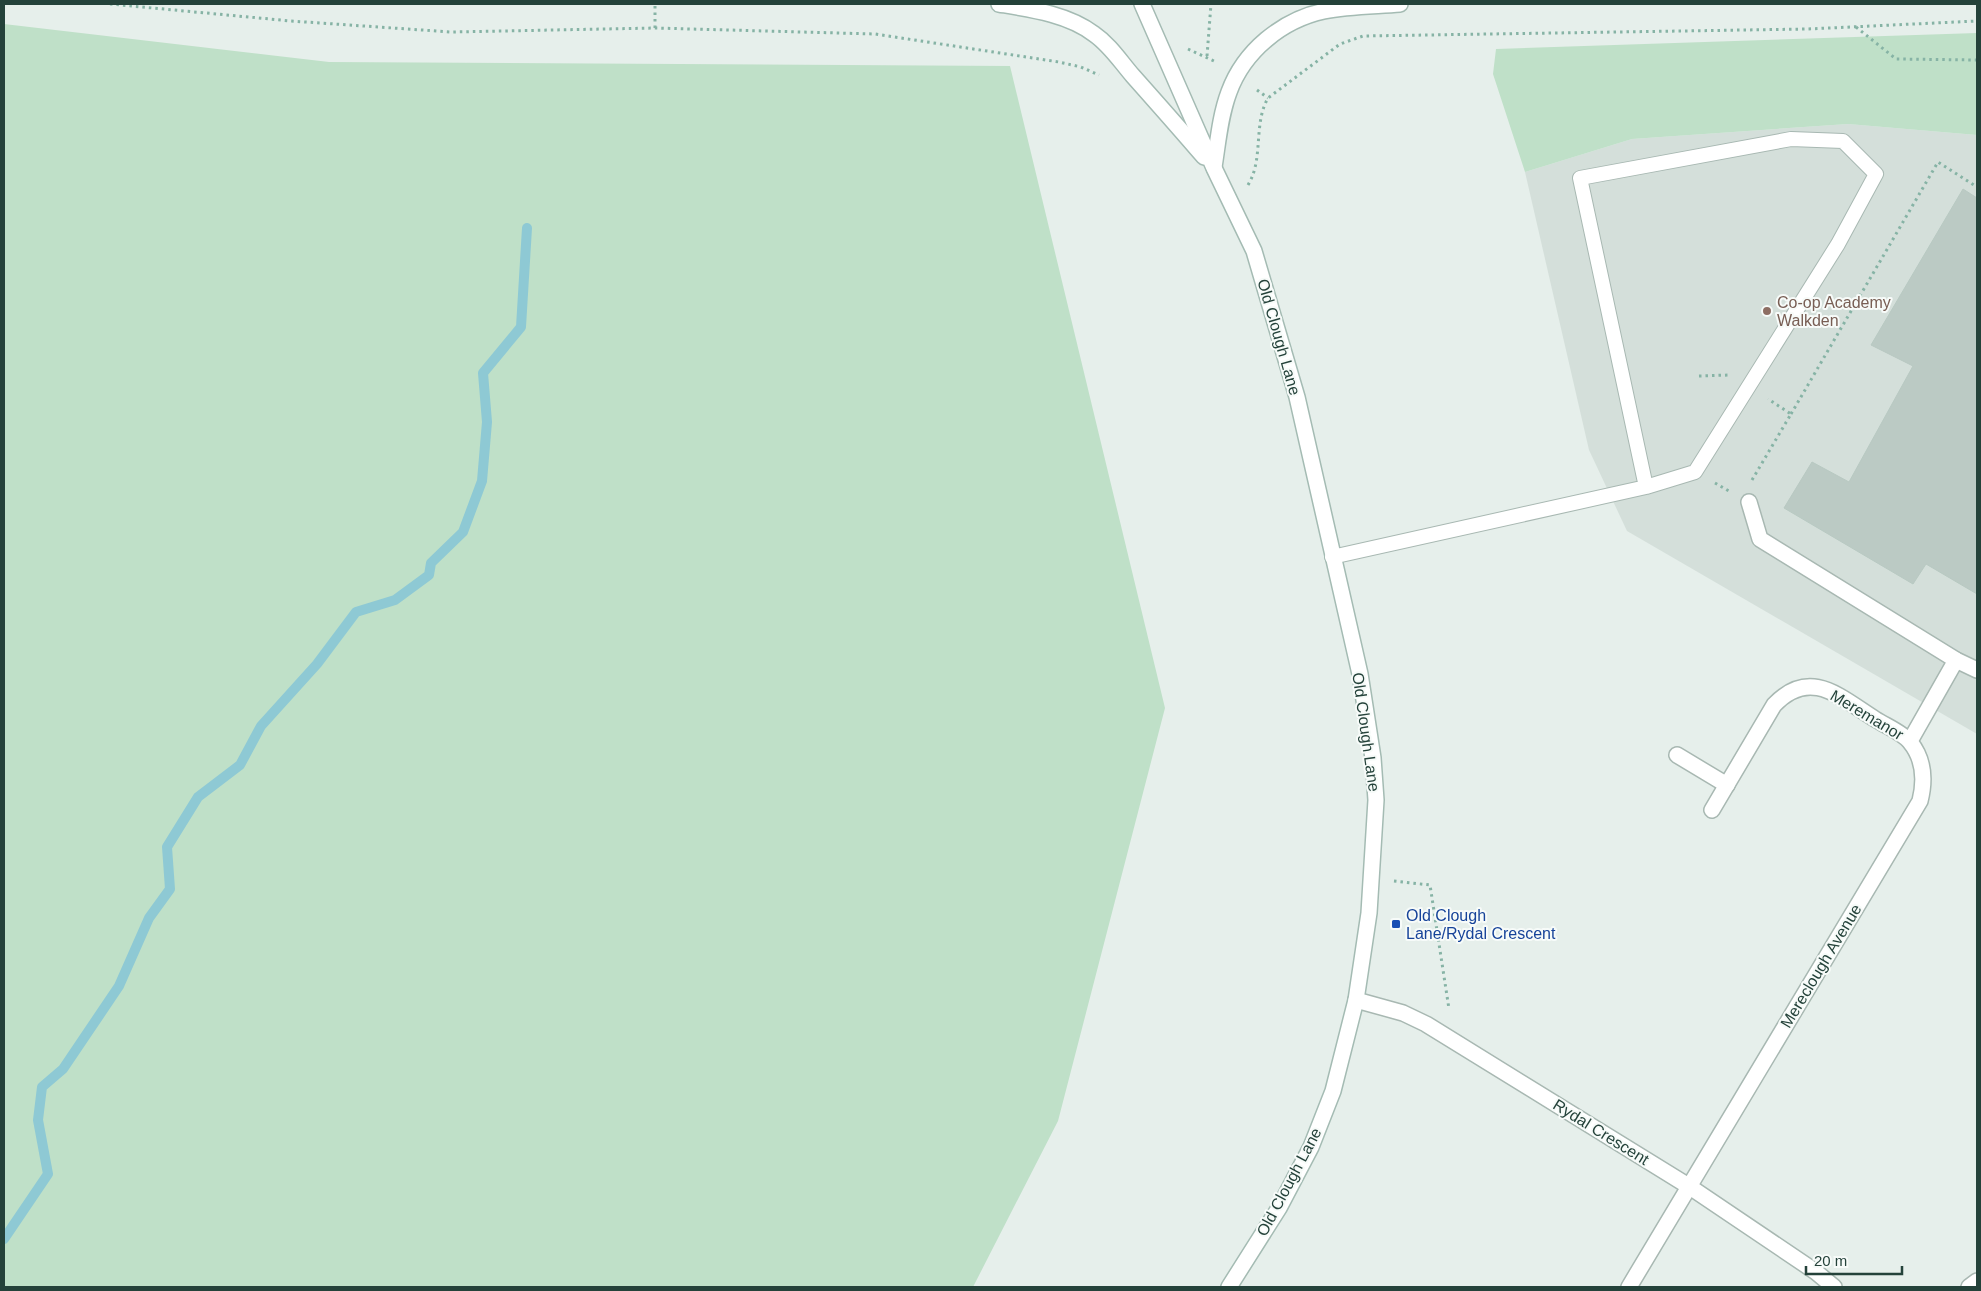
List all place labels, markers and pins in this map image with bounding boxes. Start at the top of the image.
place label: Co-op Academy Walkden [1777,294,1891,329]
marker: Co-op Academy Walkden [1761,305,1773,317]
place label: Old Clough Lane/Rydal Crescent [1406,907,1556,942]
marker: Old Clough Lane/Rydal Crescent [1390,918,1402,930]

